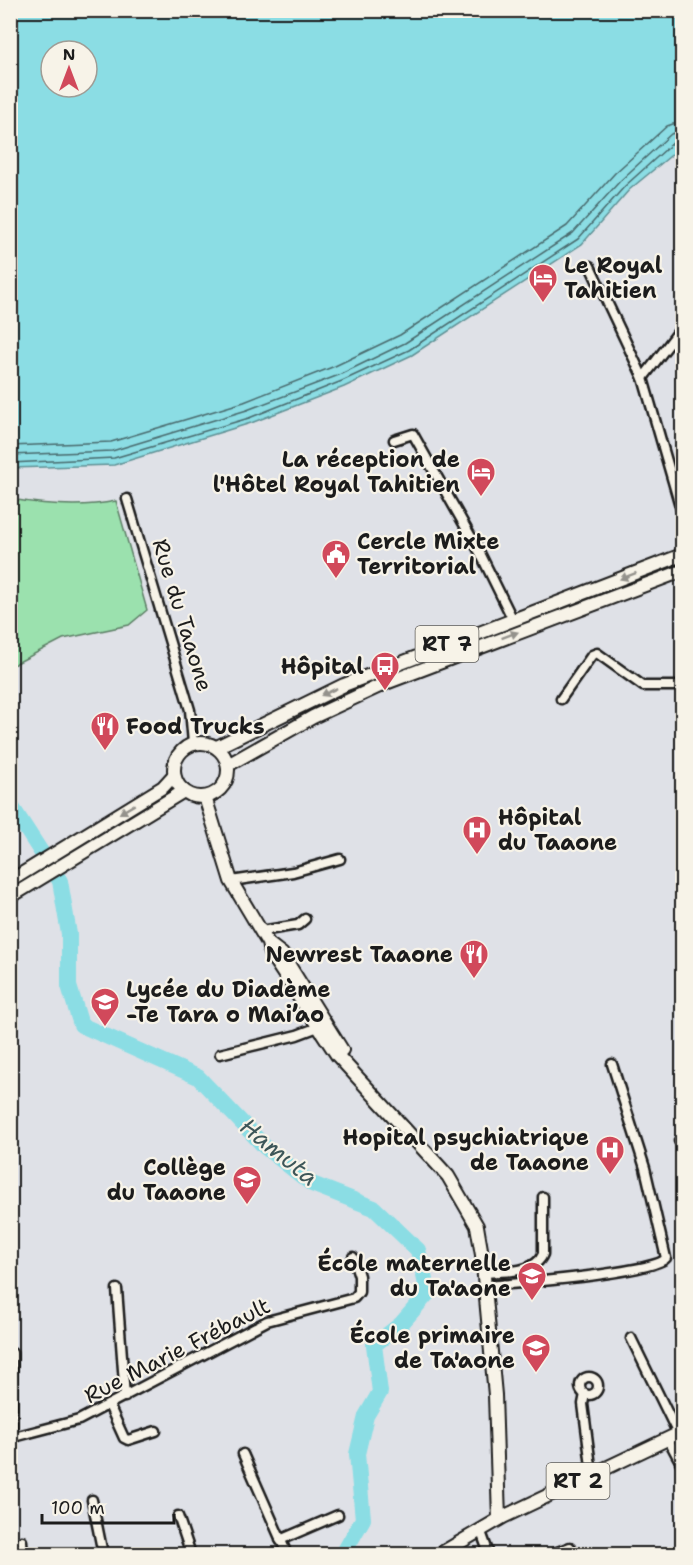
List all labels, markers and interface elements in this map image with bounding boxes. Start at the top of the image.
north arrow [39,39,99,99]
text: N [63,44,75,65]
place label: Le Royal Tahitien [564,251,663,305]
hotel icon: Le Royal Tahitien [527,262,559,304]
place label: La réception de l'Hôtel Royal Tahitien [213,445,460,499]
hotel icon: La réception de l'Hôtel Royal Tahitien [465,456,497,498]
place label: Cercle Mixte Territorial [357,527,499,581]
street label: Rue du Taaone [146,535,220,695]
public building icon: Cercle Mixte Territorial [320,538,352,580]
one-way arrow [619,571,637,581]
road number: RT 7 [416,626,478,662]
one-way arrow [501,630,519,639]
bus stop icon: Hôpital [369,650,401,692]
place label: Hôpital [281,652,364,681]
one-way arrow [319,687,337,697]
restaurant icon: Food Trucks [89,710,121,752]
place label: Food Trucks [126,712,265,741]
one-way arrow [119,803,135,814]
place label: Hôpital du Taaone [498,803,617,857]
hospital icon: Hôpital du Taaone [461,814,493,856]
restaurant icon: Newrest Taaone [458,938,490,980]
place label: Newrest Taaone [265,940,453,969]
place label: Lycée du Diadème -Te Tara o Mai’ao [126,975,331,1029]
school or university icon: Lycée du Diadème -Te Tara o Mai’ao [89,986,121,1028]
water label: Hamuta [233,1111,325,1193]
place label: Hopital psychiatrique de Taaone [342,1123,589,1177]
hospital icon: Hopital psychiatrique de Taaone [594,1134,626,1176]
place label: Collège du Taaone [107,1153,226,1207]
school or university icon: Collège du Taaone [231,1164,263,1206]
place label: École maternelle du Ta'aone [317,1247,511,1303]
school or university icon: École maternelle du Ta'aone [516,1260,548,1302]
street label: Rue Marie Frébault [79,1291,275,1410]
place label: École primaire de Ta'aone [350,1319,515,1375]
school or university icon: École primaire de Ta'aone [520,1332,552,1374]
road number: RT 2 [546,1463,610,1499]
scale bar [42,1487,174,1525]
text: 100 m [51,1496,105,1520]

